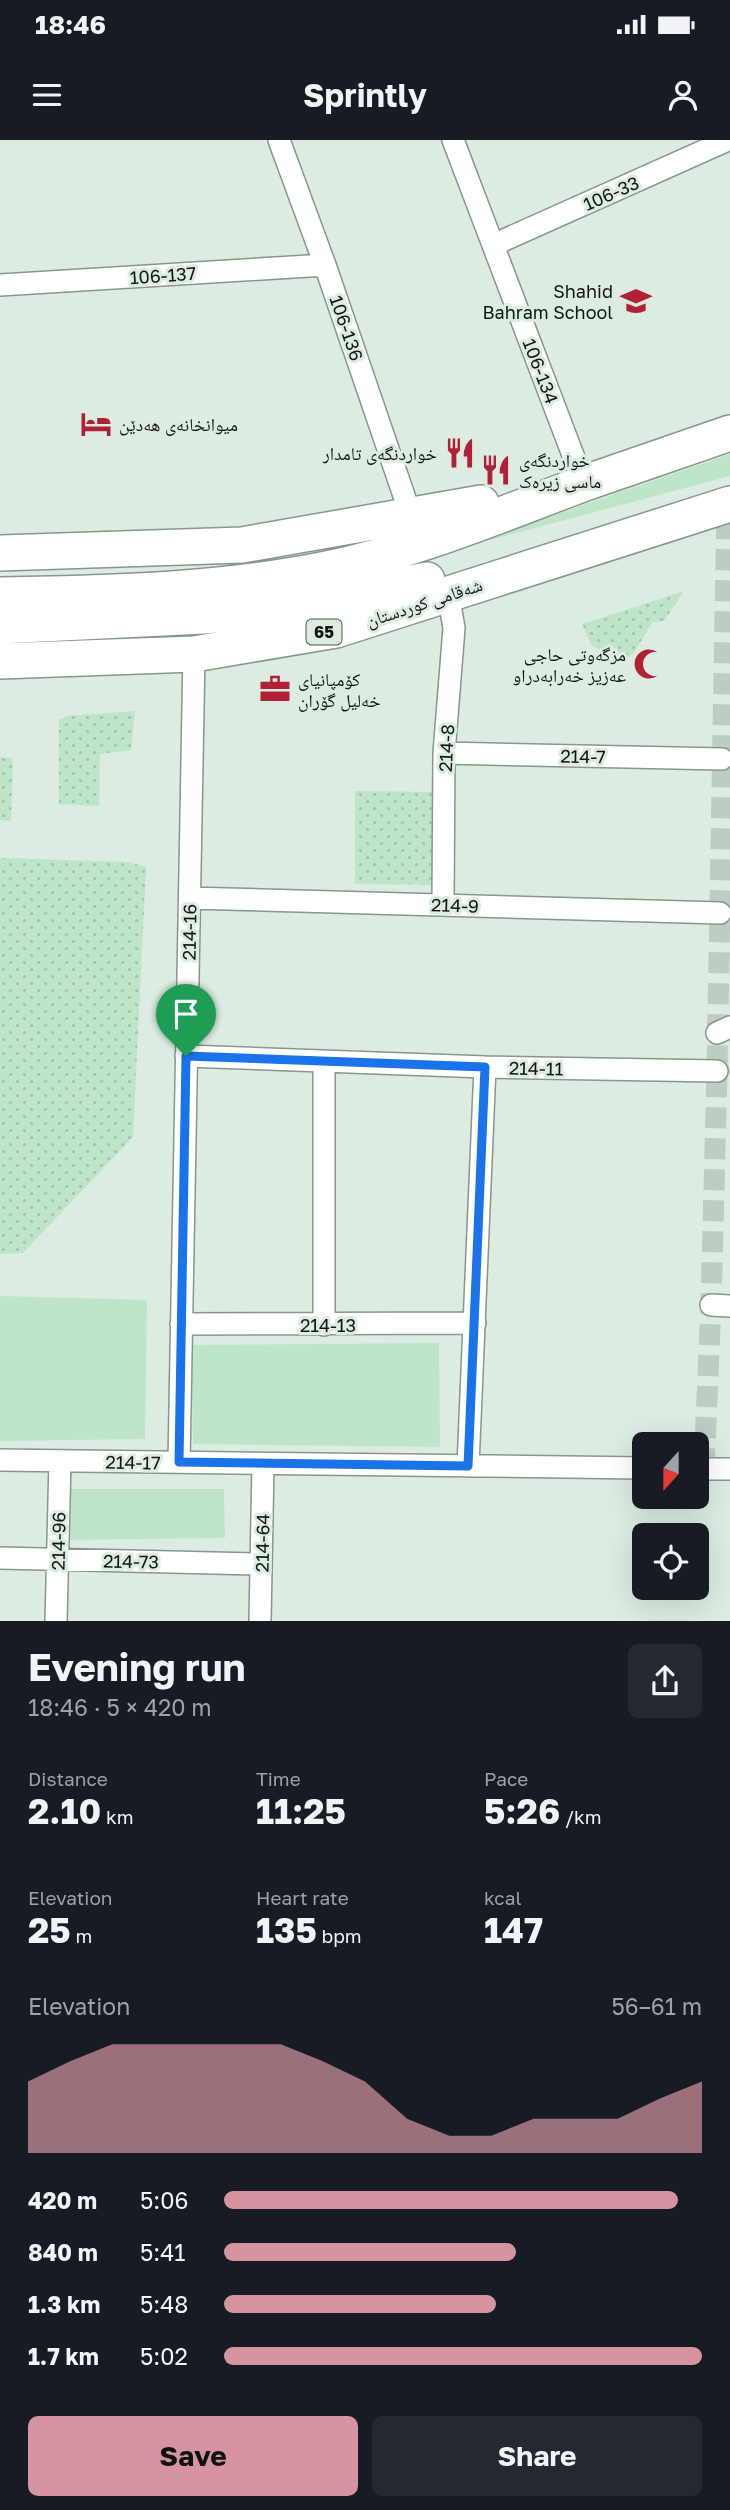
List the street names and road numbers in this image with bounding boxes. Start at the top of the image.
street label: 106-33 [580,171,642,215]
street label: 106-137 [129,262,197,288]
street label: 106-136 [326,292,368,364]
street label: 106-134 [519,335,563,407]
street label: شەقامی کوردستان [363,573,485,632]
road number: 65 [306,620,342,645]
street label: 214-8 [434,723,458,773]
street label: 214-7 [560,745,606,767]
street label: 214-9 [431,893,479,917]
street label: 214-16 [178,903,200,961]
street label: 214-11 [509,1057,564,1079]
street label: 214-13 [300,1314,356,1336]
street label: 214-17 [105,1451,161,1473]
street label: 214-96 [46,1511,70,1571]
street label: 214-64 [250,1513,274,1573]
street label: 214-73 [103,1550,159,1572]

